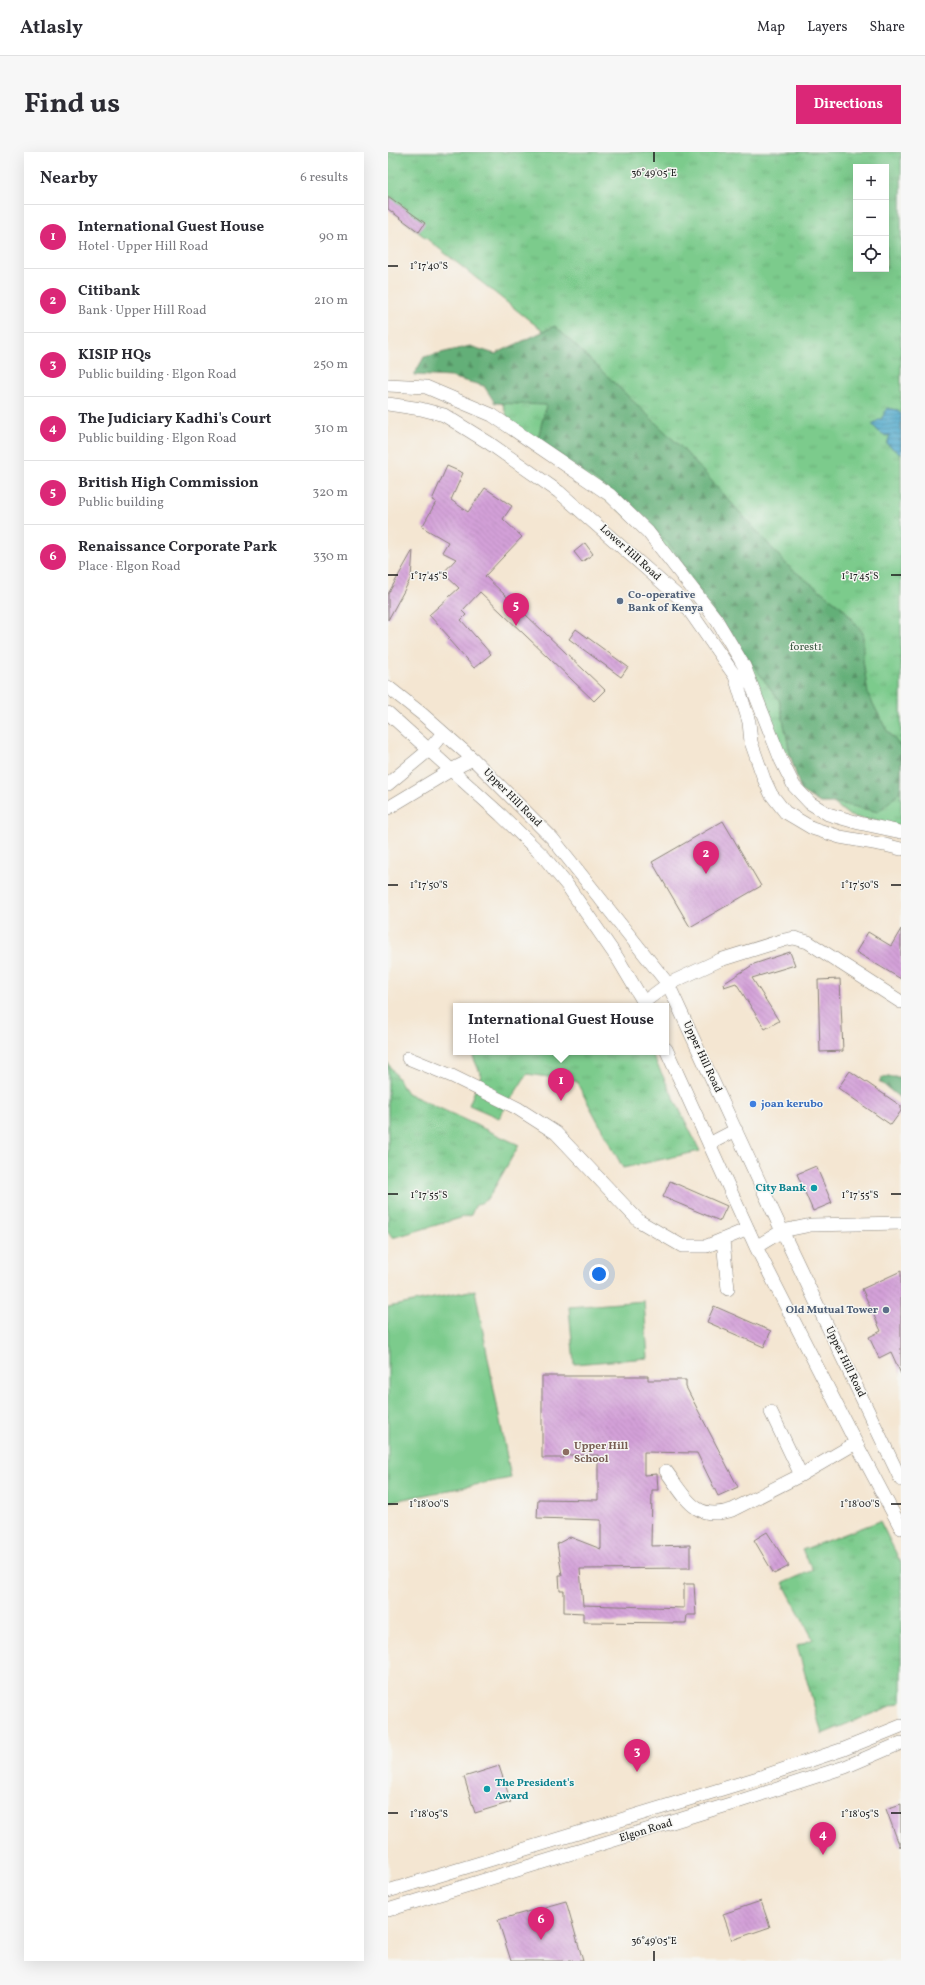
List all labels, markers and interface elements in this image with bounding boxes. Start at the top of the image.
text: Atlasly [20,15,83,41]
text: Map [757,18,785,37]
text: Layers [807,18,847,37]
text: Share [869,18,905,37]
text: Find us [24,85,120,124]
button: Directions [796,85,901,124]
map controls [853,164,889,272]
button: + [853,164,889,200]
text: 36°49'05"E [631,166,677,180]
text: Nearby [40,167,98,190]
text: 6 results [300,169,348,187]
button: − [853,200,889,236]
text: International Guest House [78,217,264,238]
text: 1 [50,228,56,246]
text: 90 m [319,228,348,246]
button: locate [853,236,889,272]
text: Hotel · Upper Hill Road [78,238,208,256]
text: 1°17'40"S [410,259,448,273]
text: Citibank [78,281,140,302]
text: 2 [50,292,56,310]
text: 210 m [314,292,348,310]
text: Bank · Upper Hill Road [78,302,206,320]
text: KISIP HQs [78,345,151,366]
text: 3 [50,356,56,374]
text: 250 m [313,356,348,374]
text: Public building · Elgon Road [78,366,237,384]
text: The Judiciary Kadhi's Court [78,409,271,430]
text: 4 [49,420,57,438]
text: 310 m [314,420,348,438]
text: Public building · Elgon Road [78,430,237,448]
text: British High Commission [78,473,259,494]
text: 5 [50,484,56,502]
text: 320 m [313,484,348,502]
text: Public building [78,494,164,512]
street label: Lower Hill Road [596,521,664,585]
text: Renaissance Corporate Park [78,537,277,558]
text: 6 [49,548,57,566]
text: 330 m [313,548,348,566]
text: Place · Elgon Road [78,558,181,576]
text: 1°17'45"S [410,569,448,583]
text: 1°17'45"S [841,569,879,583]
place label: Co-operative Bank of Kenya [628,588,703,616]
pin: 5 [503,593,529,626]
marker: Co-operative Bank of Kenya [615,596,625,606]
park label: forest1 [790,640,822,655]
street label: Upper Hill Road [479,765,545,831]
pin: 2 [693,841,719,874]
text: 1°17'50"S [410,878,448,892]
text: 1°17'50"S [841,878,879,892]
popup [453,1003,669,1055]
text: International Guest House [468,1010,654,1031]
street label: Upper Hill Road [679,1019,725,1095]
text: Hotel [468,1031,499,1049]
pin: 1 [548,1068,574,1101]
place label: joan kerubo [761,1097,823,1112]
marker: joan kerubo [748,1099,758,1109]
place label: City Bank [755,1181,806,1196]
marker: City Bank [809,1183,819,1193]
text: 1°17'55"S [411,1188,448,1202]
text: 1°17'55"S [842,1188,879,1202]
your location [589,1264,609,1284]
place label: Old Mutual Tower [786,1303,879,1318]
marker: Old Mutual Tower [881,1305,891,1315]
street label: Upper Hill Road [821,1324,869,1400]
place label: Upper Hill School [574,1439,629,1467]
marker: Upper Hill School [561,1447,571,1457]
text: 1°18'00"S [409,1497,449,1511]
text: 1°18'00"S [840,1497,880,1511]
pin: 3 [624,1739,650,1772]
place label: The President's Award [495,1776,574,1804]
marker: The President's Award [482,1784,492,1794]
text: 1°18'05"S [410,1807,448,1821]
text: 1°18'05"S [841,1807,879,1821]
street label: Elgon Road [618,1816,674,1846]
pin: 4 [810,1822,836,1855]
pin: 6 [528,1907,554,1940]
text: 36°49'05"E [631,1934,677,1948]

